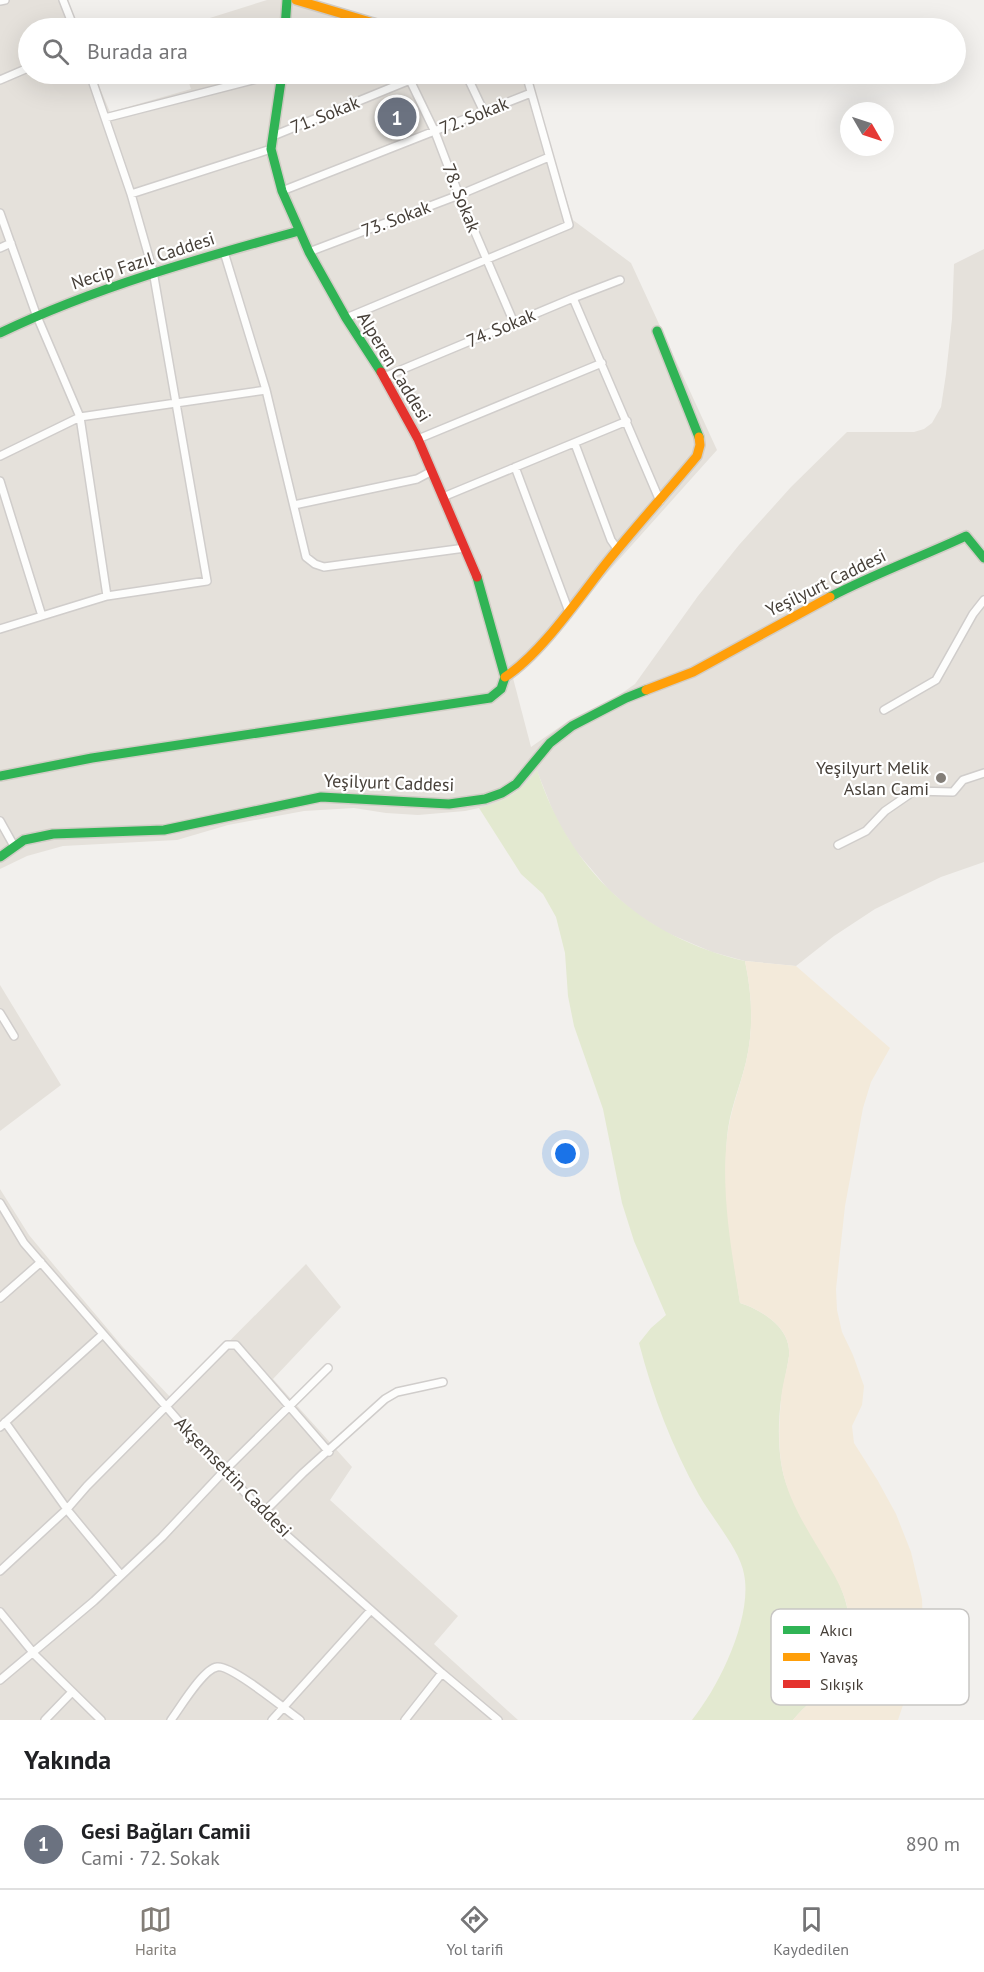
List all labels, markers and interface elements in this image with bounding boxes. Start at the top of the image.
search box [18,18,966,84]
icon: search [39,35,72,68]
text: Burada ara [87,37,188,65]
street label: 71. Sokak [287,90,363,139]
street label: 72. Sokak [436,91,512,140]
pin: 1 [378,94,416,140]
north arrow [840,102,894,156]
street label: 78. Sokak [437,160,486,236]
street label: 73. Sokak [358,195,434,242]
street label: Necip Fazıl Caddesi [68,226,218,295]
street label: 74. Sokak [463,303,539,352]
street label: Alperen Caddesi [353,308,436,426]
street label: Yeşilyurt Caddesi [762,544,890,622]
place label: Yeşilyurt Melik Aslan Cami [816,756,929,800]
street label: Yeşilyurt Caddesi [323,769,455,796]
marker: Yeşilyurt Melik Aslan Cami [934,771,948,785]
your location [551,1139,580,1168]
street label: Akşemsettin Caddesi [170,1412,297,1542]
legend [771,1609,969,1705]
text: Akıcı [820,1620,853,1640]
text: Yavaş [820,1647,858,1667]
text: Sıkışık [820,1674,864,1694]
text: Yakında [24,1743,111,1776]
text: Gesi Bağları Camii [81,1817,251,1845]
text: 1 [38,1831,49,1857]
text: 890 m [906,1831,960,1857]
text: Cami · 72. Sokak [81,1845,220,1871]
tab: Harita [135,1903,177,1959]
tab: Yol tarifi [447,1903,503,1959]
tab: Kaydedilen [773,1903,849,1959]

